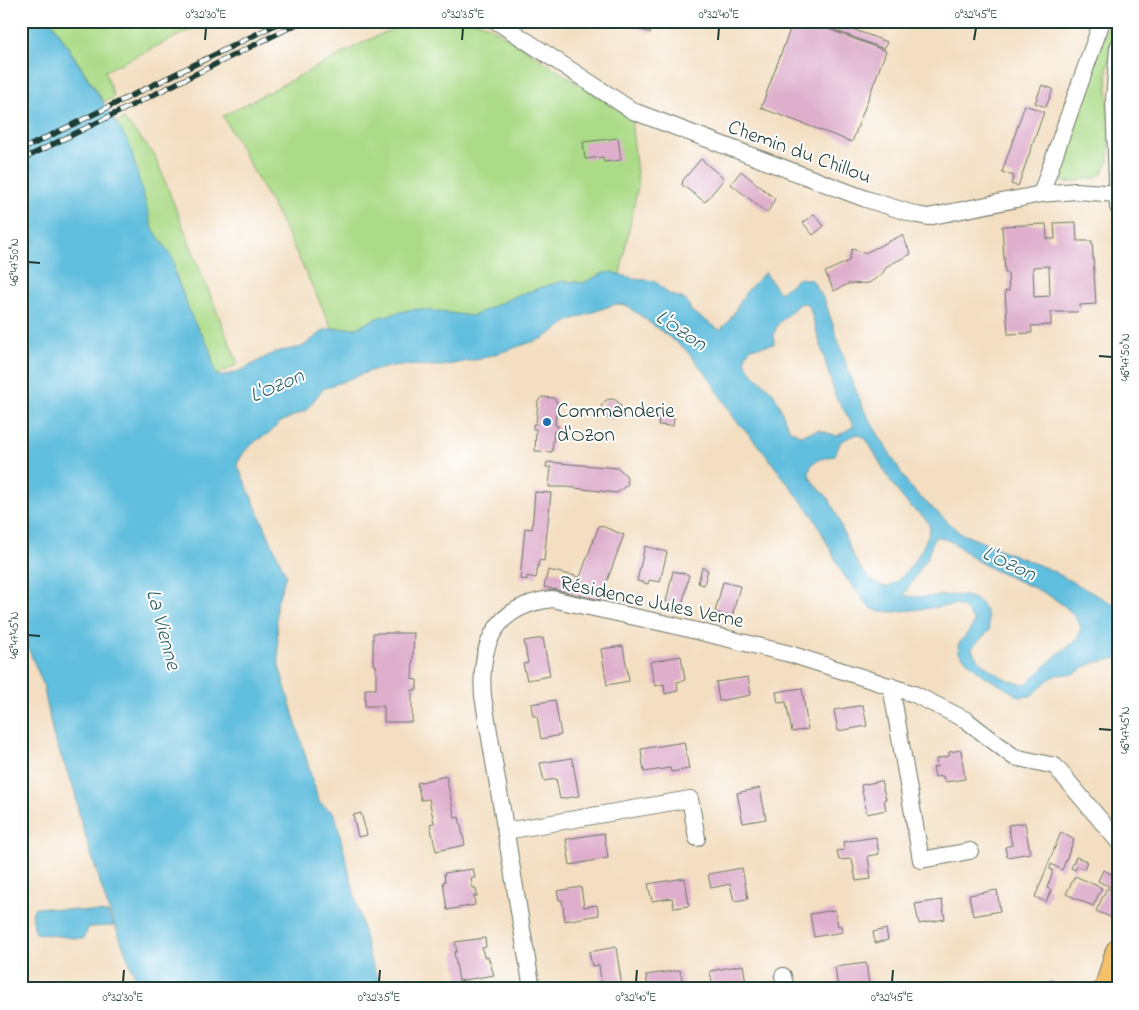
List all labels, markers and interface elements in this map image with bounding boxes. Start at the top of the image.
text: 0°32'30"E [186,6,226,24]
text: 0°32'35"E [442,6,484,24]
text: 0°32'40"E [699,6,739,24]
text: 0°32'45"E [955,6,997,24]
street label: Chemin du Chillou [723,113,875,193]
text: 46°47'50"N [6,238,24,286]
water label: L'Ozon [648,302,714,361]
text: 46°47'50"N [1117,333,1135,381]
water label: L'Ozon [245,361,310,413]
place label: Commanderie d'Ozon [557,397,675,451]
marker: Commanderie d'Ozon [541,416,553,428]
water label: L'Ozon [976,538,1042,592]
street label: Résidence Jules Verne [557,569,747,637]
water label: La Vienne [136,586,189,675]
text: 46°47'45"N [6,611,24,659]
text: 46°47'45"N [1117,706,1135,754]
text: 0°32'30"E [103,989,143,1007]
text: 0°32'35"E [358,989,400,1007]
text: 0°32'40"E [616,989,656,1007]
text: 0°32'45"E [871,989,913,1007]

